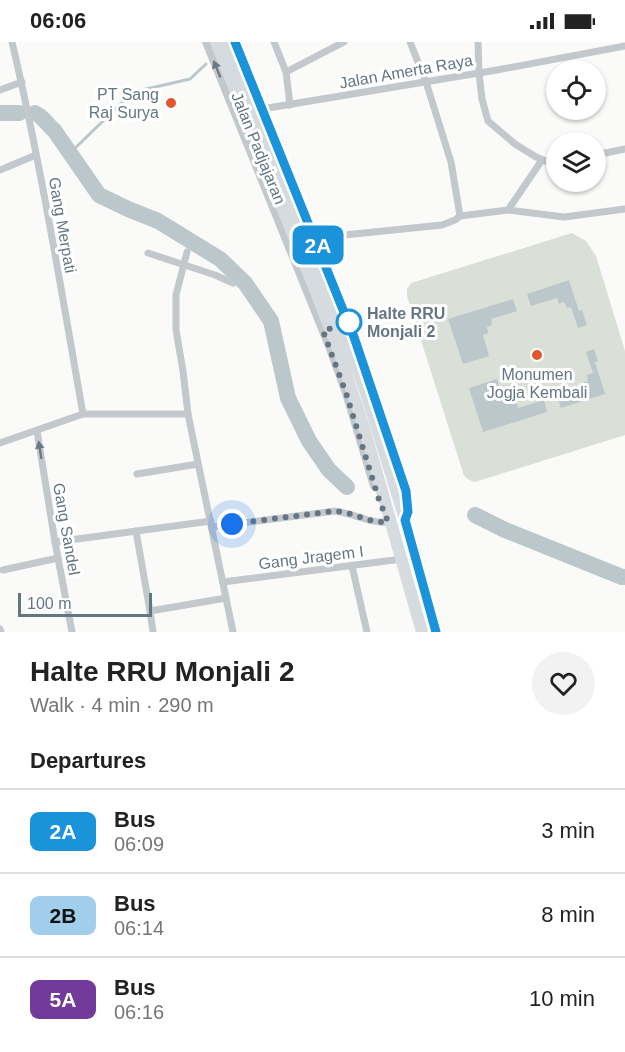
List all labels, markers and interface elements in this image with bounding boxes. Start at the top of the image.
text: 06:06 [30,8,86,33]
street label: Jalan Amerta Raya [338,51,474,92]
one-way arrow [212,60,222,78]
map controls [546,60,606,192]
button: locate [546,60,606,120]
place label: PT Sang Raj Surya [89,86,159,121]
street label: Jalan Padjajaran [228,90,289,207]
marker: PT Sang Raj Surya [164,96,178,110]
button: layers [546,132,606,192]
street label: Gang Merpati [46,176,79,274]
line badge: 2A [291,226,345,264]
text: 2A [305,234,331,257]
place label: Halte RRU Monjali 2 [367,305,445,340]
marker: Halte RRU Monjali 2 [336,309,362,335]
marker: Monumen Jogja Kembali [530,348,544,362]
place label: Monumen Jogja Kembali [487,366,587,401]
one-way arrow [35,441,44,460]
street label: Gang Sandel [50,482,83,577]
your location [217,509,247,539]
street label: Gang Jragem I [258,543,365,572]
scale bar [18,590,152,618]
text: 100 m [27,595,71,612]
button: heart [532,652,595,715]
text: Halte RRU Monjali 2 [30,656,294,687]
text: Walk · 4 min · 290 m [30,694,214,716]
text: Departures [30,748,146,773]
text: Bus [114,807,156,832]
text: 3 min [541,818,595,843]
text: 2A [50,820,76,843]
text: 06:09 [114,833,164,855]
text: Bus [114,891,156,916]
text: 8 min [541,902,595,927]
text: 2B [50,904,76,927]
text: 06:14 [114,917,164,939]
text: Bus [114,975,156,1000]
text: 10 min [529,986,595,1011]
text: 5A [50,988,76,1011]
text: 06:16 [114,1001,164,1023]

